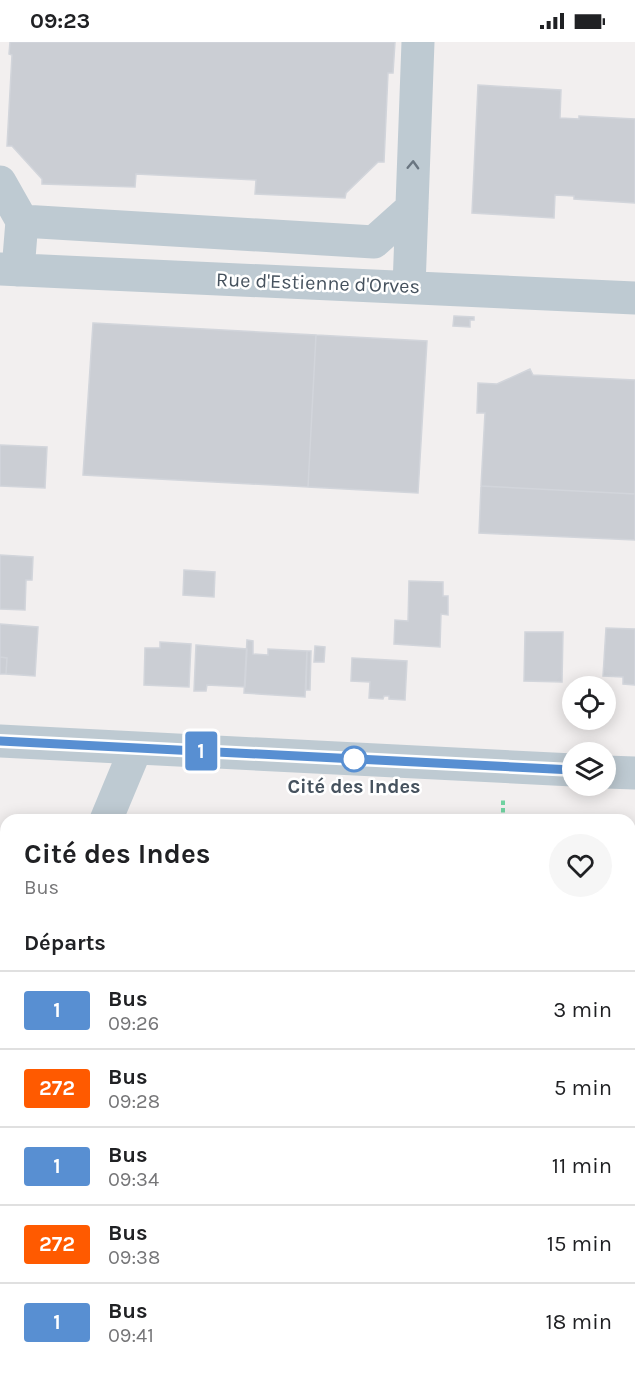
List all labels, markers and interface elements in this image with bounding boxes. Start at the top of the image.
text: 09:23 [30,8,90,34]
one-way arrow [407,161,420,170]
street label: Rue d'Estienne d'Orves [216,268,420,298]
map controls [562,676,616,796]
button: locate [562,676,616,730]
line badge: 1 [182,732,220,770]
text: 1 [197,739,205,763]
button: layers [562,742,616,796]
marker: Cité des Indes [341,746,367,772]
place label: Cité des Indes [287,775,421,798]
button: heart [549,834,612,897]
text: Cité des Indes [24,837,211,870]
text: Bus [24,876,59,899]
text: Départs [24,930,106,956]
text: Bus [108,986,148,1012]
text: 3 min [553,997,612,1023]
text: 1 [53,998,61,1022]
text: 09:26 [108,1012,159,1035]
text: Bus [108,1064,148,1090]
text: 5 min [554,1075,612,1101]
text: 272 [39,1076,75,1100]
text: 09:28 [108,1090,160,1113]
text: Bus [108,1142,148,1168]
text: 11 min [552,1153,612,1179]
text: 1 [53,1154,61,1178]
text: 09:34 [108,1168,159,1191]
text: Bus [108,1220,148,1246]
text: 15 min [547,1231,612,1257]
text: 272 [39,1232,75,1256]
text: 09:38 [108,1246,160,1269]
text: Bus [108,1298,148,1324]
text: 18 min [546,1309,612,1335]
text: 1 [53,1310,61,1334]
text: 09:41 [108,1324,154,1347]

